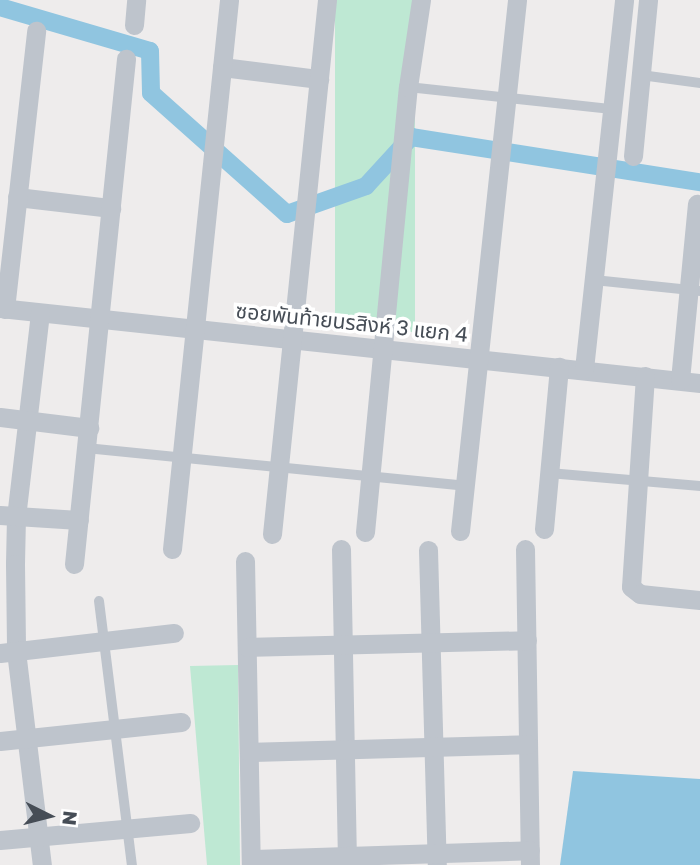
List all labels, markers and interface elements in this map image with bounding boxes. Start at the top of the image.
street label: ซอยพันท้ายนรสิงห์ 3 แยก 4 [235,297,469,347]
north arrow [14,781,84,851]
text: N [58,810,83,827]

